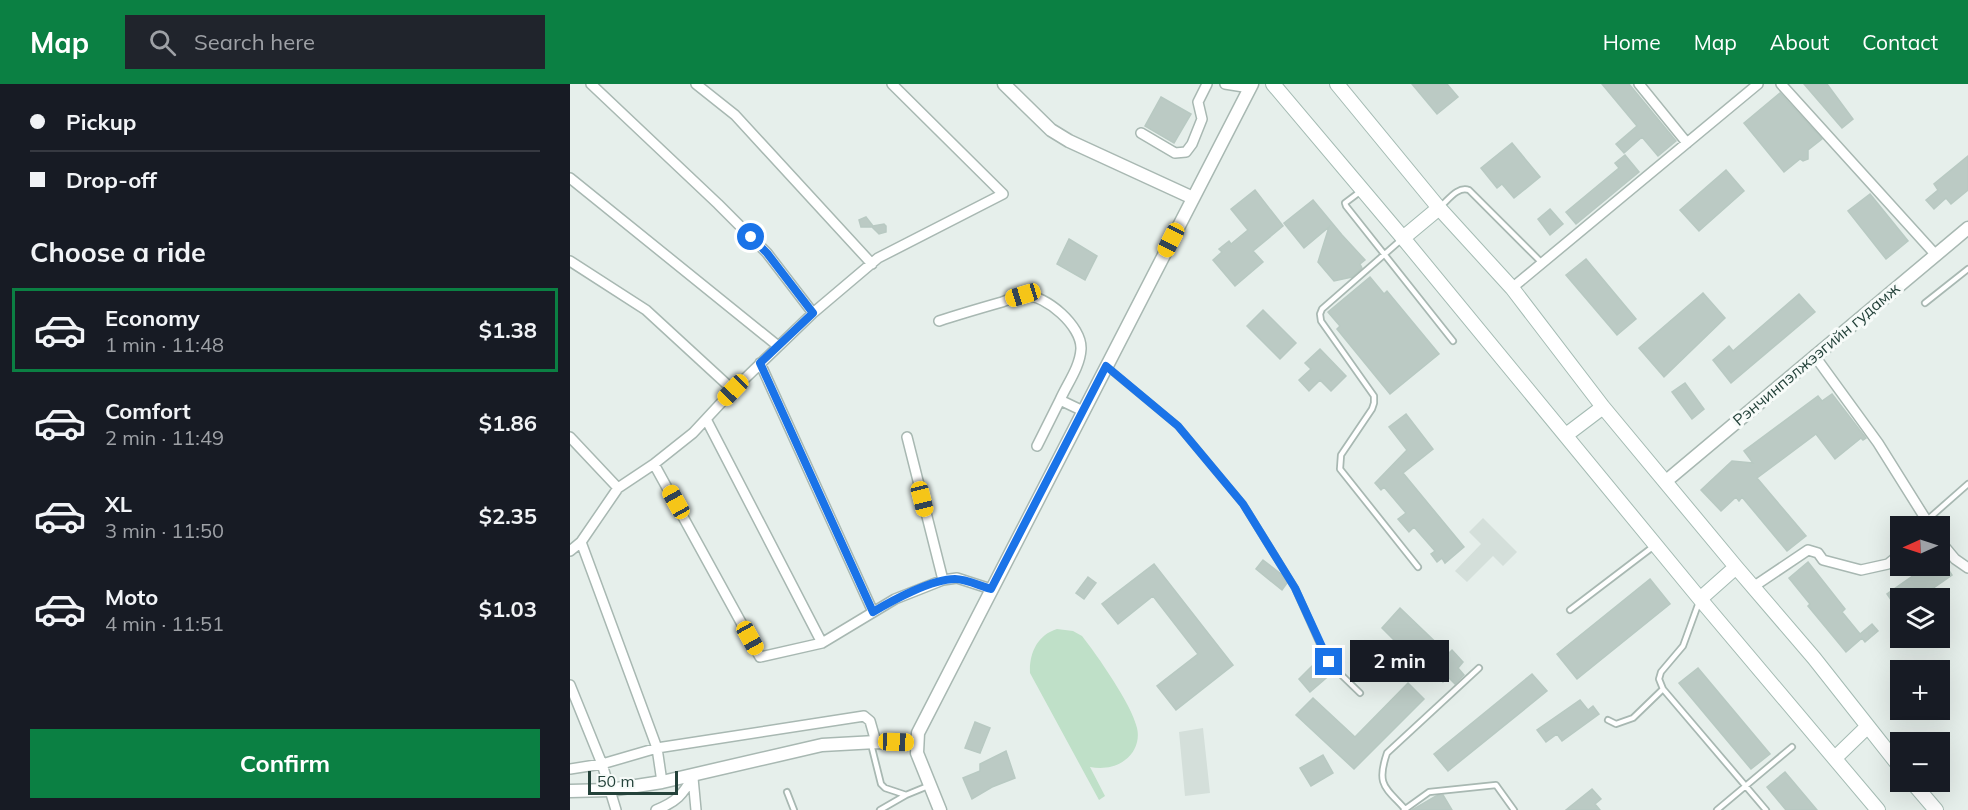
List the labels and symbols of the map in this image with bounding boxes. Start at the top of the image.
car [1155,220,1187,260]
route start [737,223,764,250]
street label: Рэнчинпэлжээгийн гудамж [1728,278,1904,430]
car [1003,281,1043,309]
car [714,371,752,409]
car [909,479,935,519]
car [659,482,693,522]
north arrow [1890,516,1950,576]
car [733,618,767,658]
callout: 2 min [1350,641,1449,683]
route end [1315,648,1342,675]
car [878,732,914,752]
scale bar [588,768,678,796]

